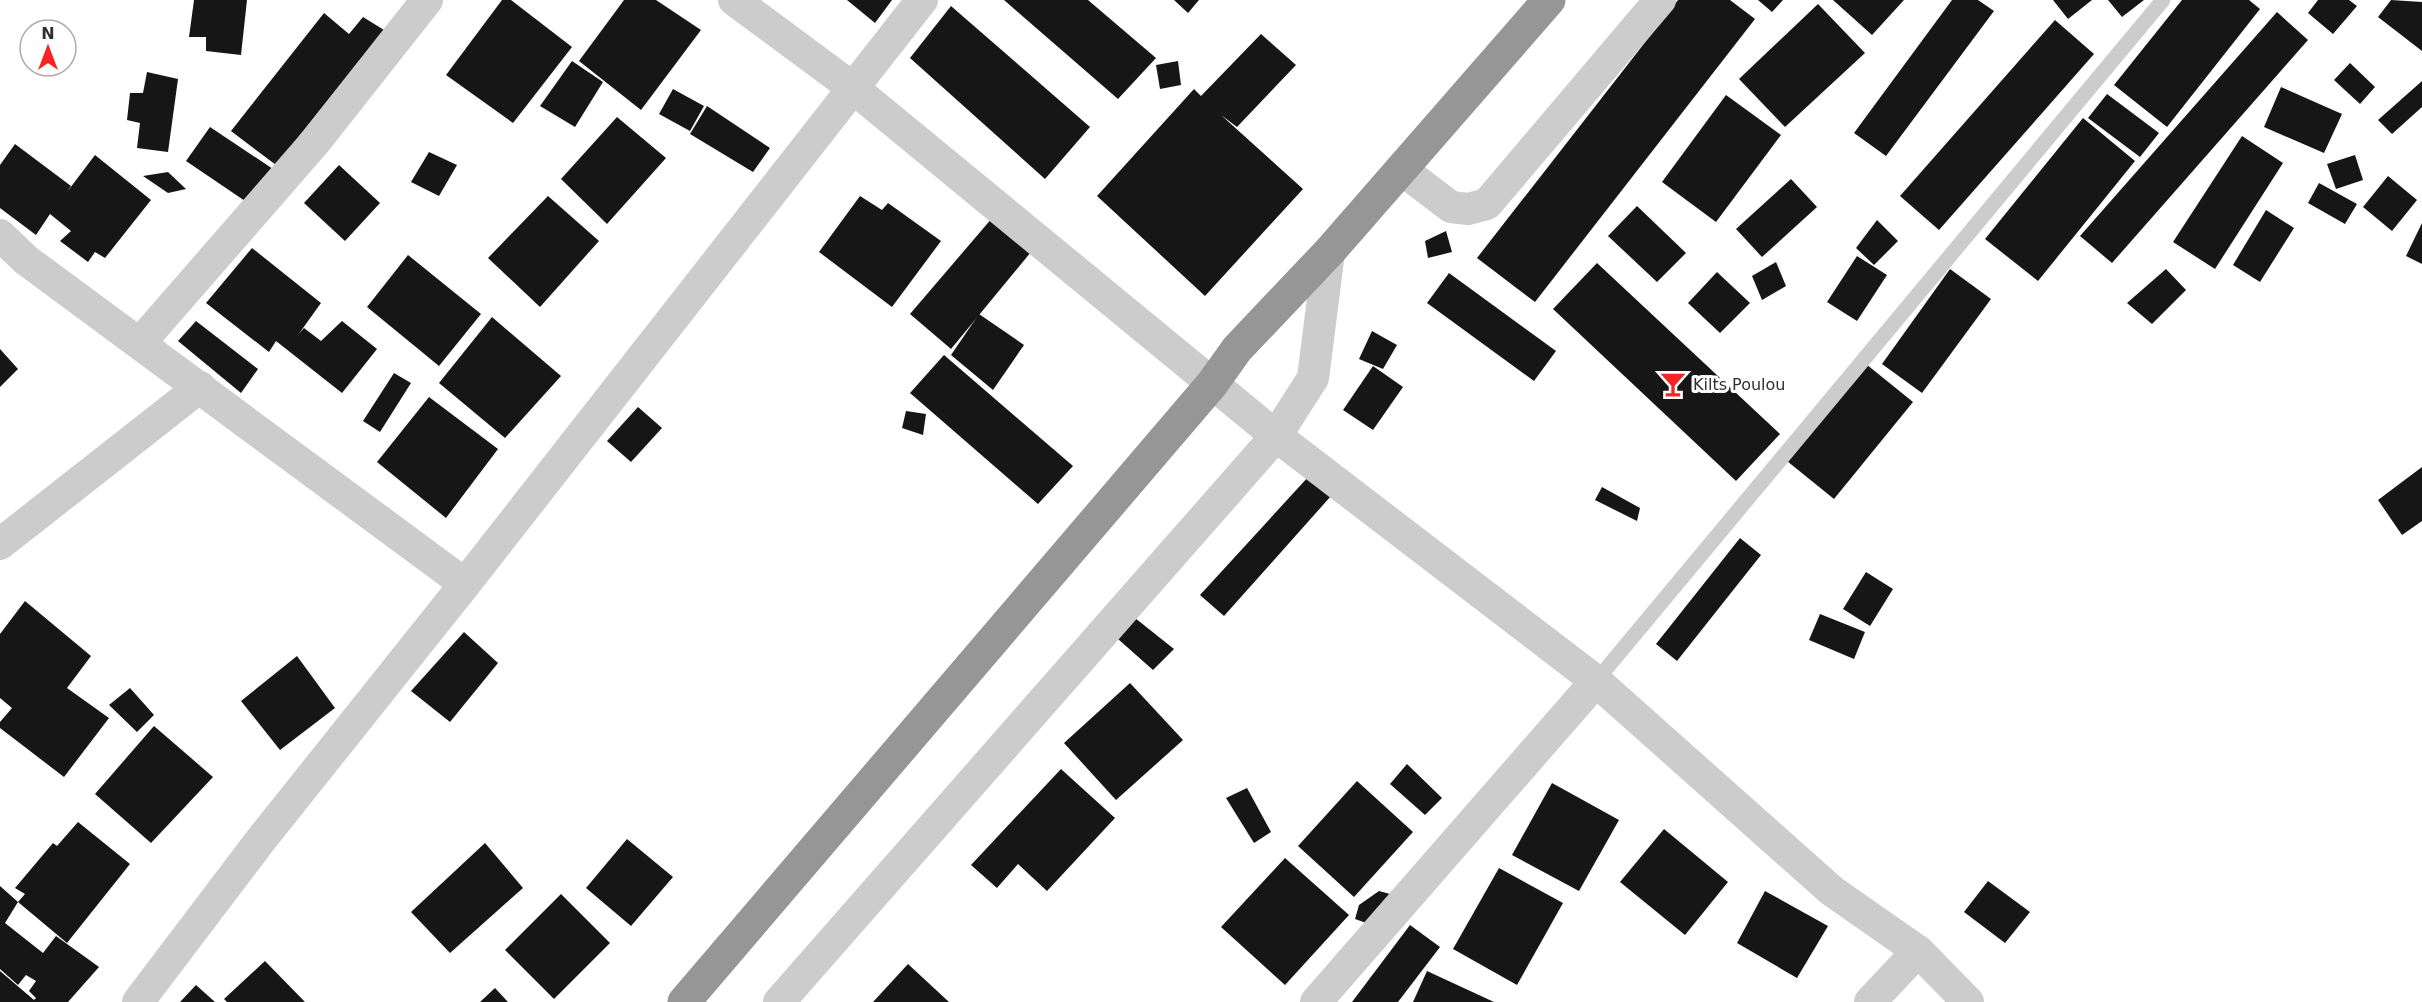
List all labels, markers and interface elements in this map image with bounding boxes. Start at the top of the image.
north arrow [18,18,78,78]
text: N [41,24,55,43]
bar icon: Kilts Poulou [1658,369,1688,399]
place label: Kilts Poulou [1693,375,1785,394]

